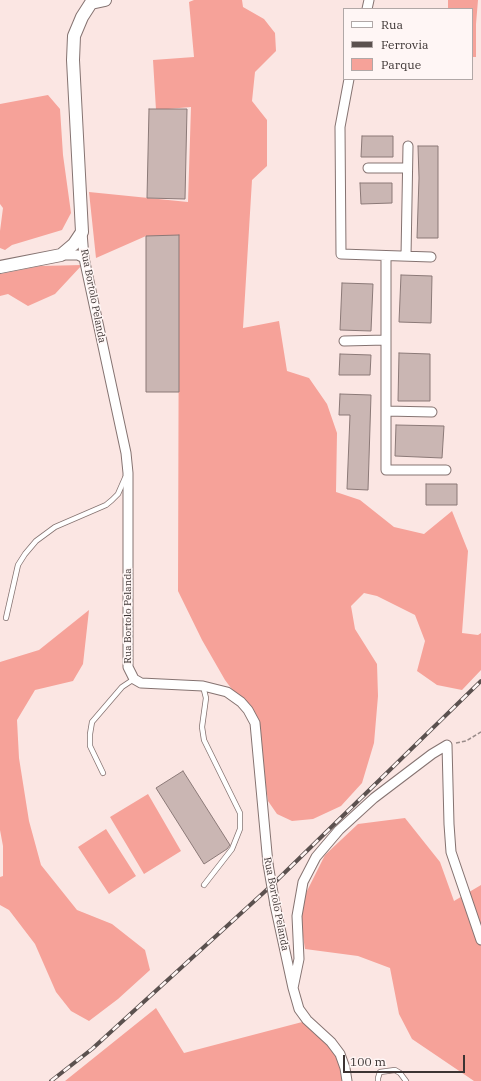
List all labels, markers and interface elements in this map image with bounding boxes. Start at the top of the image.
legend [343,8,473,80]
text: Rua [381,17,403,32]
text: Ferrovia [381,37,428,52]
text: Parque [381,57,421,72]
street label: Rua Bortolo Pelanda [78,248,108,344]
street label: Rua Bortolo Pelanda [122,568,134,664]
street label: Rua Bortolo Pelanda [261,856,291,952]
scale bar [345,1047,467,1073]
text: 100 m [350,1054,386,1069]

